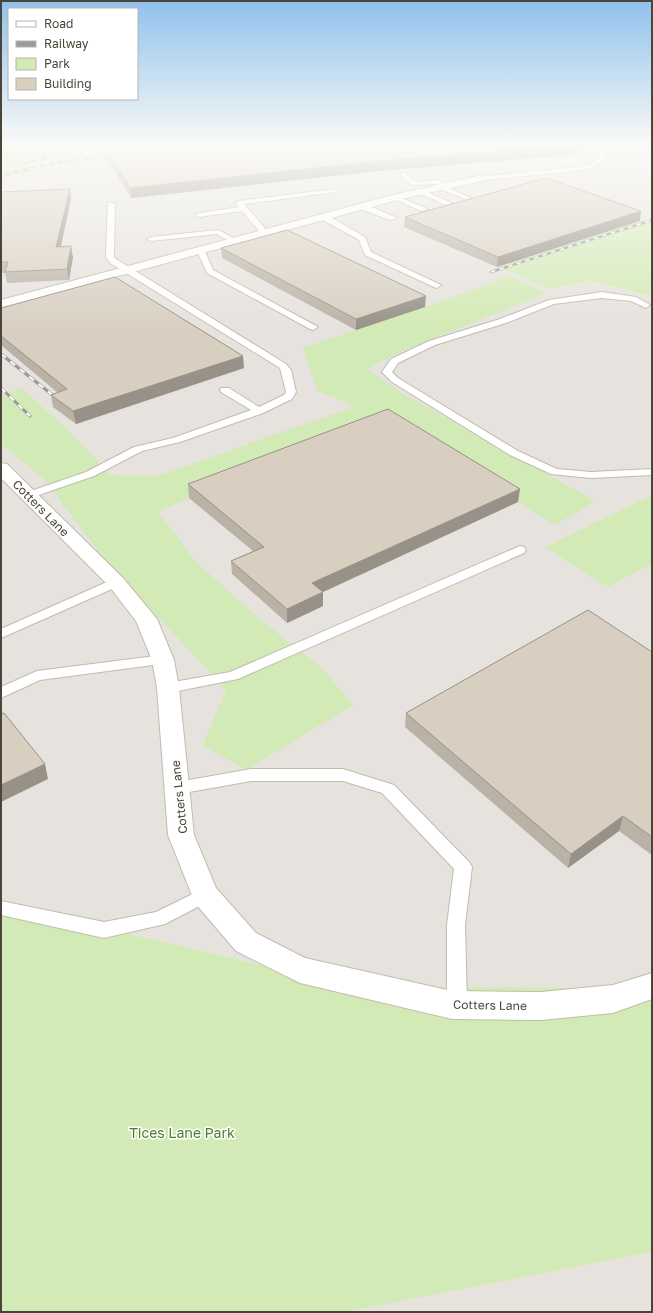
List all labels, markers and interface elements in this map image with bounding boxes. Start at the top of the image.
legend [8,8,138,100]
text: Road [44,16,73,31]
text: Railway [44,36,89,51]
text: Park [44,56,70,71]
text: Building [44,76,92,91]
street label: Cotters Lane [10,477,72,539]
street label: Cotters Lane [168,759,190,835]
street label: Cotters Lane [453,997,527,1013]
park label: Tices Lane Park [129,1124,235,1141]

